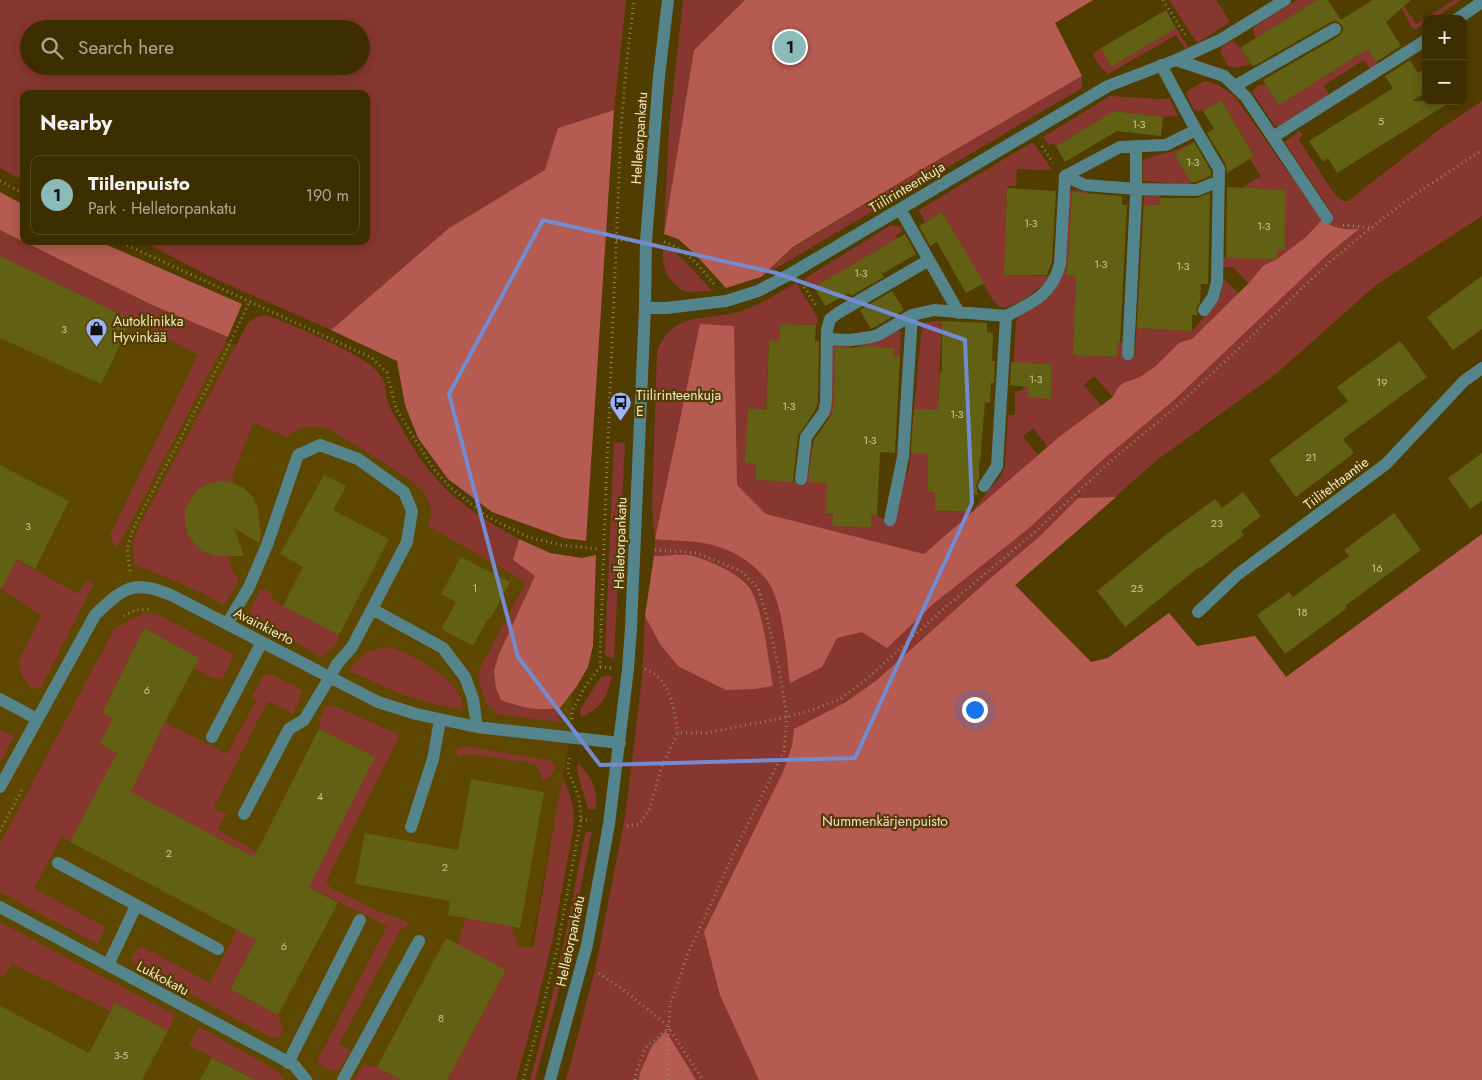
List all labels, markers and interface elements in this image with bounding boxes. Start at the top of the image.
map controls [1422,15,1467,105]
button: + [1422,15,1467,60]
search box [20,20,370,75]
pin: 1 [774,28,806,66]
icon: search [38,34,66,62]
text: Search here [78,34,174,61]
button: − [1422,60,1467,105]
street label: Helletorpankatu [626,91,652,185]
text: Nearby [40,108,112,138]
house number: 5 [1378,113,1384,129]
house number: 1-3 [1132,116,1146,132]
house number: 1-3 [1186,154,1200,170]
street label: Tiilirinteenkuja [865,156,949,218]
text: Tiilenpuisto [88,170,190,197]
text: 1 [53,184,61,207]
text: 190 m [306,184,349,207]
text: Park · Helletorpankatu [88,197,236,220]
house number: 1-3 [1024,215,1038,231]
house number: 1-3 [1257,218,1271,234]
house number: 1-3 [1094,256,1108,272]
house number: 1-3 [1176,258,1190,274]
house number: 1-3 [854,265,868,281]
place label: Autoklinikka Hyvinkää [113,311,183,347]
shop icon: Autoklinikka Hyvinkää [85,317,109,348]
house number: 3 [61,321,67,337]
house number: 1-3 [1029,371,1043,387]
house number: 19 [1376,374,1388,390]
place label: Tiilirinteenkuja E [636,385,721,421]
bus stop icon: Tiilirinteenkuja E [608,391,632,422]
house number: 1-3 [782,398,796,414]
house number: 1-3 [950,406,964,422]
house number: 1-3 [863,432,877,448]
house number: 21 [1305,449,1317,465]
street label: Tiilitehtaantie [1299,452,1373,514]
street label: Helletorpankatu [608,497,632,589]
house number: 23 [1211,515,1223,531]
house number: 3 [25,518,31,534]
house number: 16 [1371,560,1383,576]
house number: 1 [473,580,477,596]
house number: 25 [1131,580,1143,596]
street label: Avainkierto [230,602,298,650]
house number: 18 [1297,604,1307,620]
house number: 6 [144,682,150,698]
your location [962,697,988,723]
house number: 4 [317,788,324,804]
park label: Nummenkärjenpuisto [822,811,948,831]
house number: 2 [166,845,172,861]
house number: 2 [442,859,448,875]
street label: Helletorpankatu [551,894,589,988]
house number: 6 [281,938,287,954]
street label: Lukkokatu [133,956,193,1000]
house number: 8 [438,1010,444,1026]
house number: 3-5 [114,1047,128,1063]

